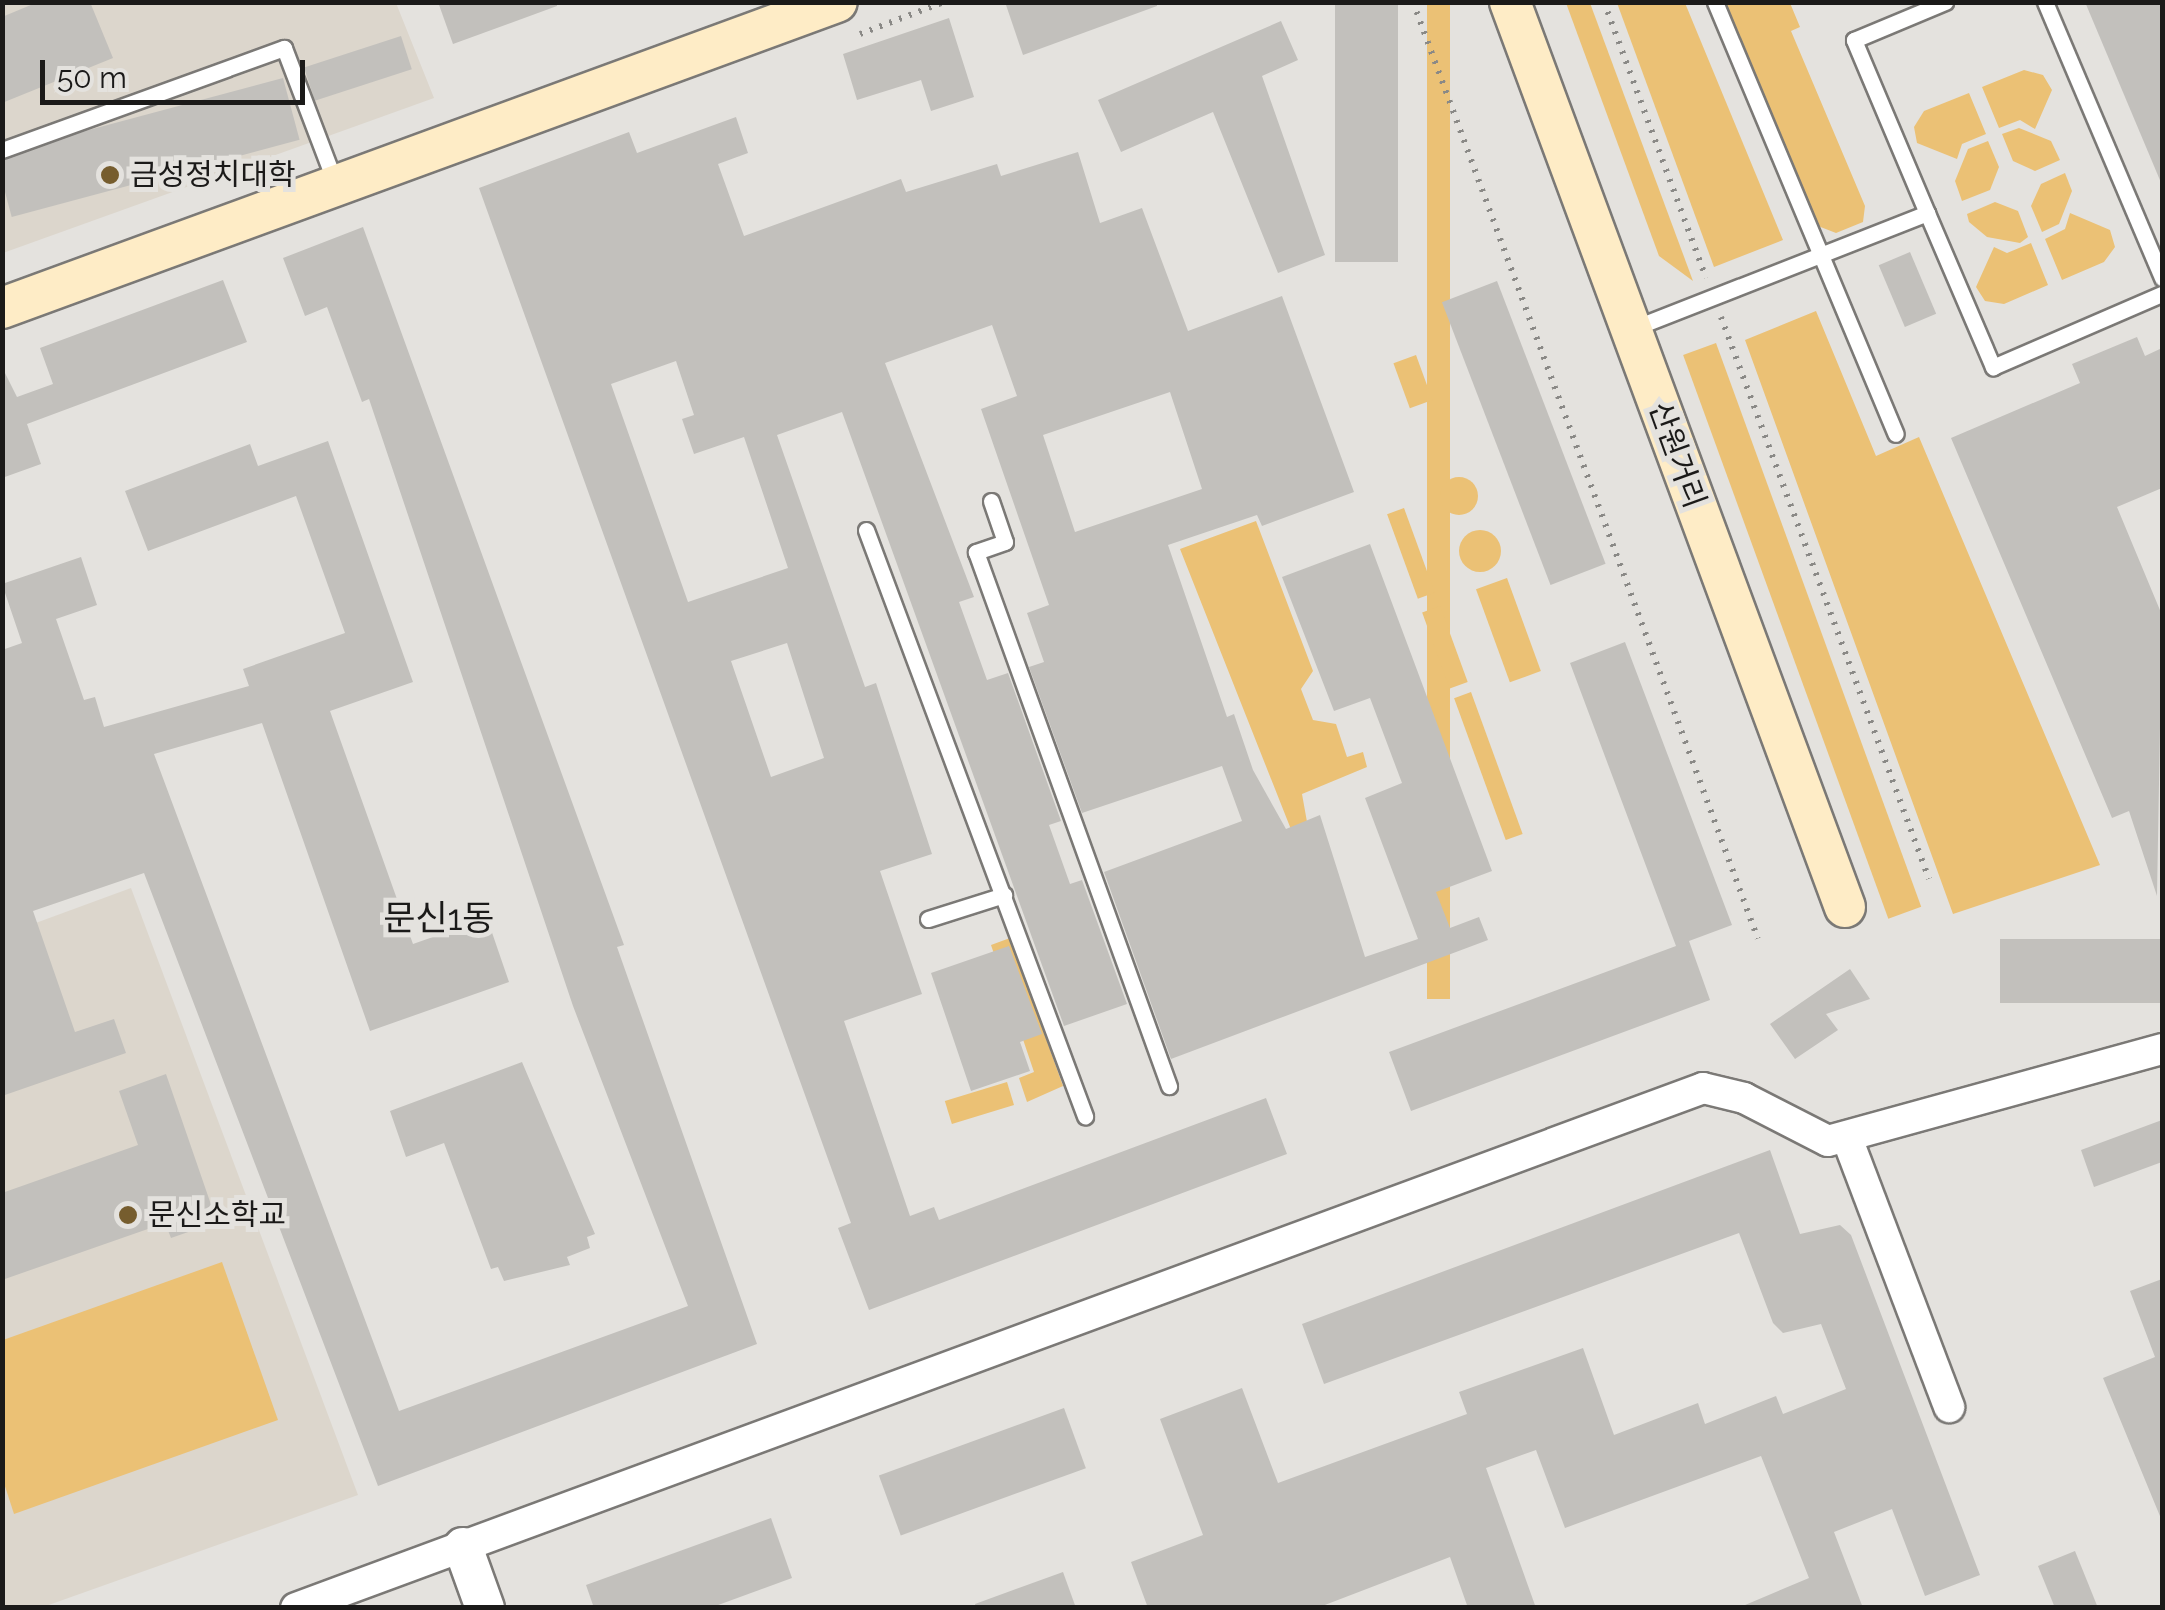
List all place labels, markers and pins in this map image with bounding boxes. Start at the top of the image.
place label: 금성정치대학 [130,157,296,193]
marker: 금성정치대학 [99,164,121,186]
place label: 문신소학교 [148,1197,286,1233]
marker: 문신소학교 [117,1204,139,1226]

